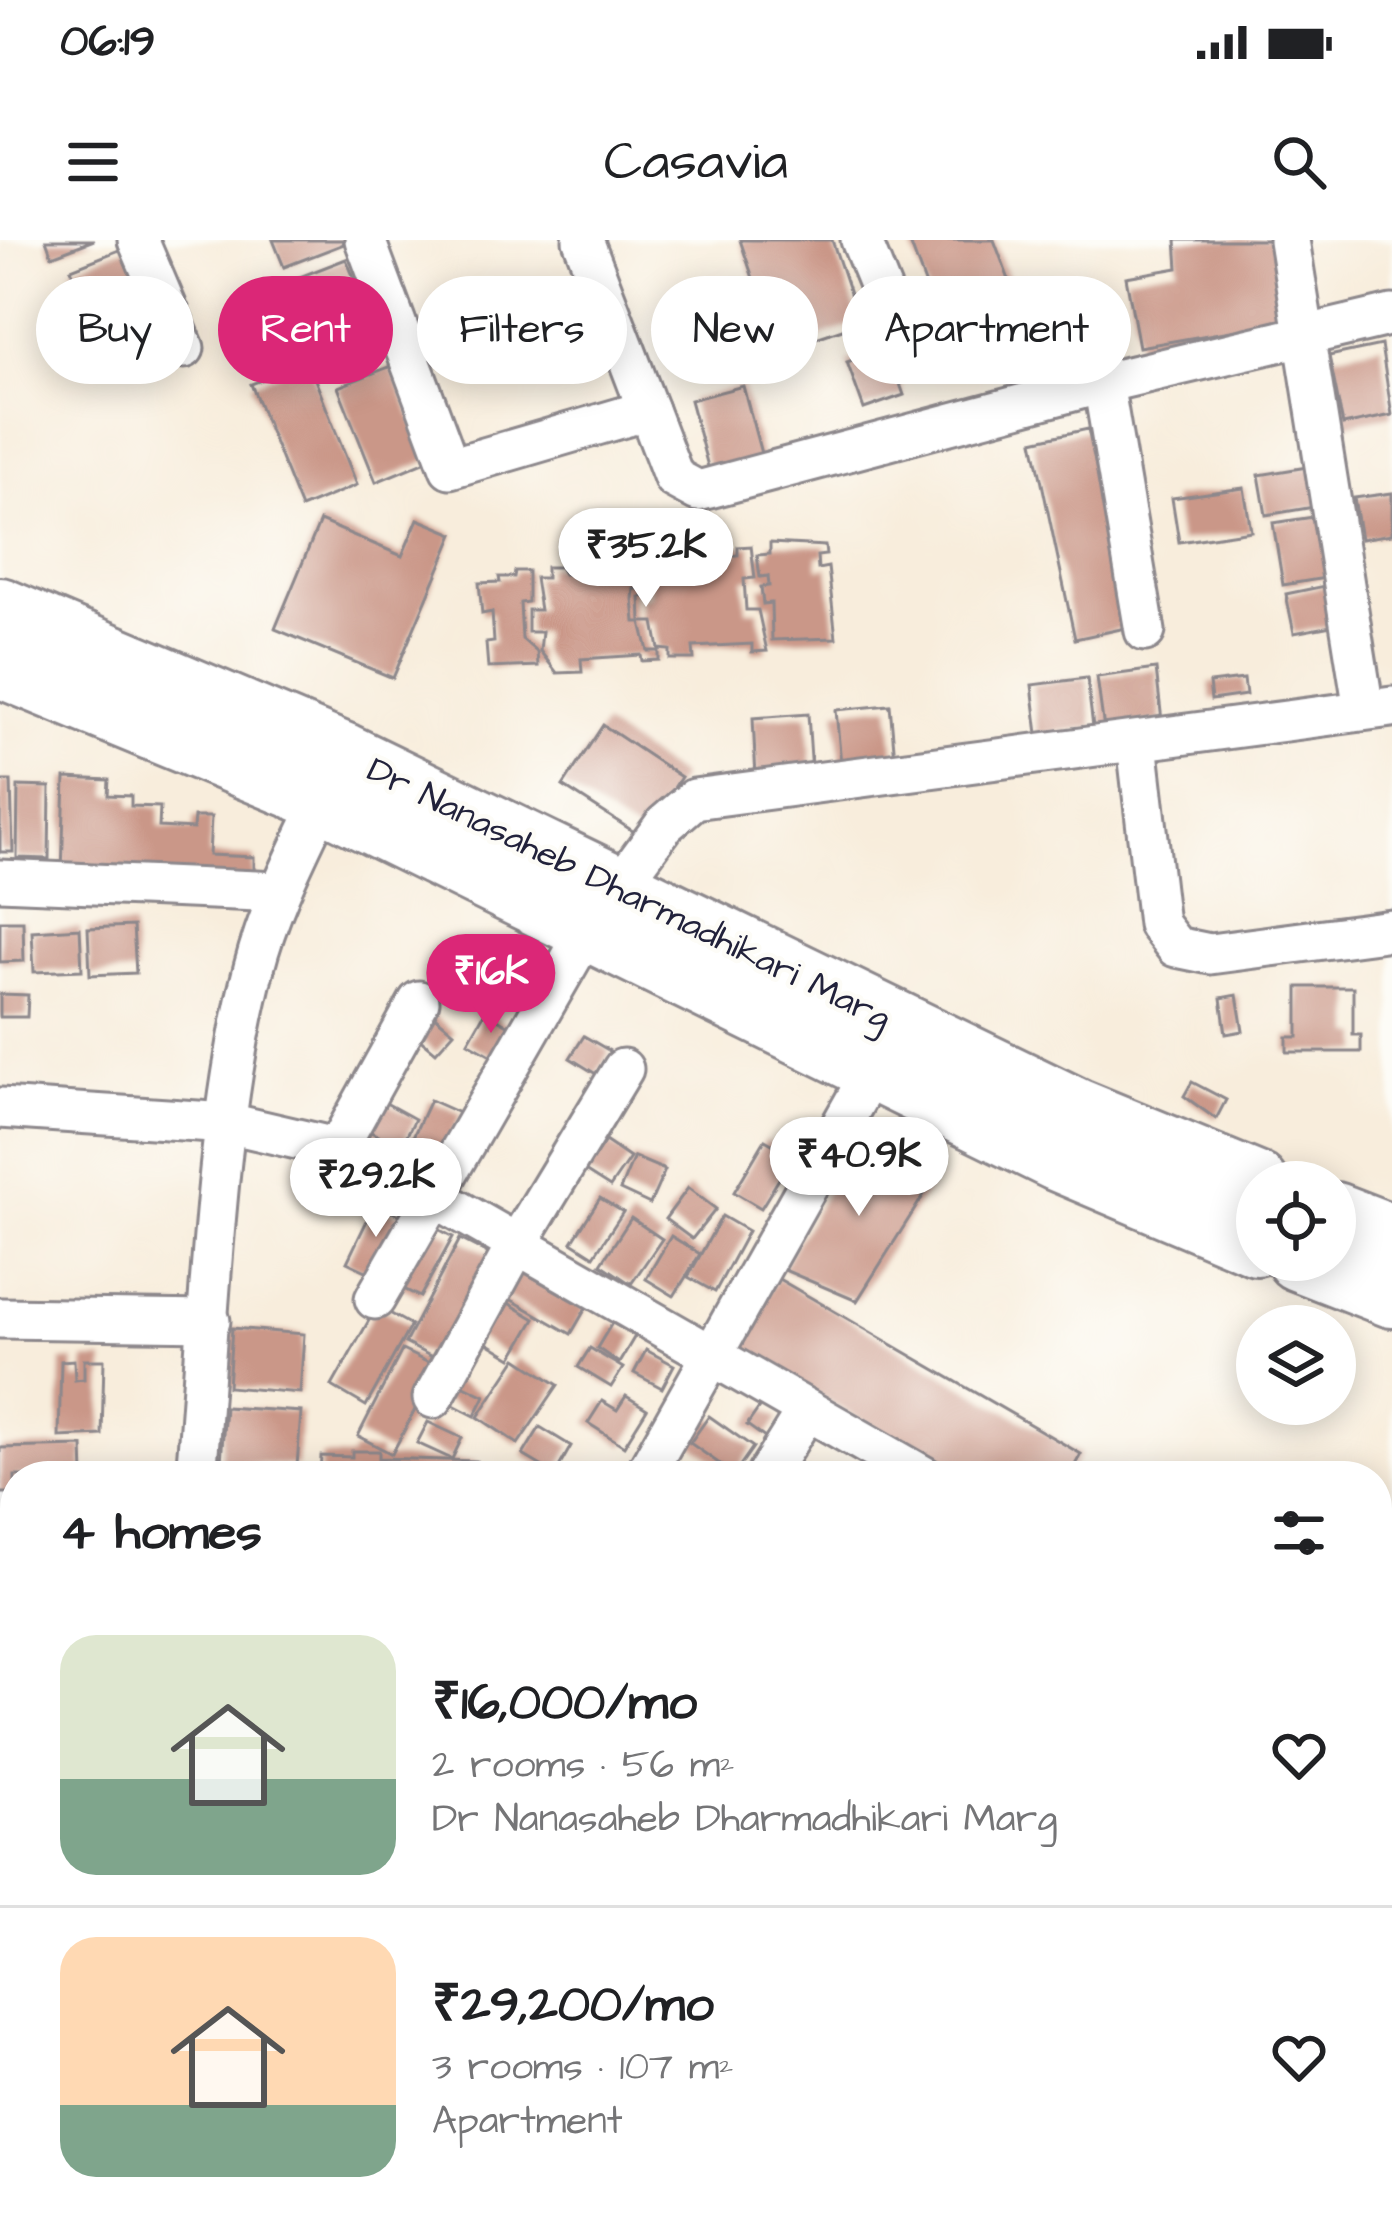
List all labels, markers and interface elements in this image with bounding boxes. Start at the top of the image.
text: 06:19 [60,11,156,73]
text: Casavia [604,125,788,200]
icon: menu [60,129,126,195]
icon: search [1266,129,1332,195]
chip: Buy [36,276,194,384]
chip: Rent [218,276,393,384]
chip: Filters [417,276,627,384]
chip: New [651,276,818,384]
chip: Apartment [842,276,1131,384]
pin: ₹35.2K [548,508,744,610]
text: ₹35.2K [585,520,707,574]
street label: Dr Nanasaheb Dharmadhikari Marg [358,745,899,1045]
pin: ₹16K [420,934,562,1036]
text: ₹16K [453,946,529,1000]
pin: ₹40.9K [761,1117,957,1219]
text: ₹40.9K [797,1129,921,1183]
pin: ₹29.2K [278,1138,474,1240]
text: ₹29.2K [317,1150,435,1204]
map controls [1236,1161,1356,1425]
button: locate [1236,1161,1356,1281]
button: layers [1236,1305,1356,1425]
text: 4 homes [60,1498,262,1569]
icon: filters [1266,1500,1332,1566]
text: ₹16,000/mo [432,1668,697,1739]
icon: home [156,1683,300,1827]
icon: heart [1266,1722,1332,1788]
text: 2 rooms · 56 m² [432,1739,735,1793]
text: Dr Nanasaheb Dharmadhikari Marg [432,1793,1057,1847]
text: ₹29,200/mo [432,1970,714,2041]
icon: home [156,1985,300,2129]
icon: heart [1266,2024,1332,2090]
text: 3 rooms · 107 m² [432,2041,734,2095]
text: Apartment [432,2095,623,2149]

